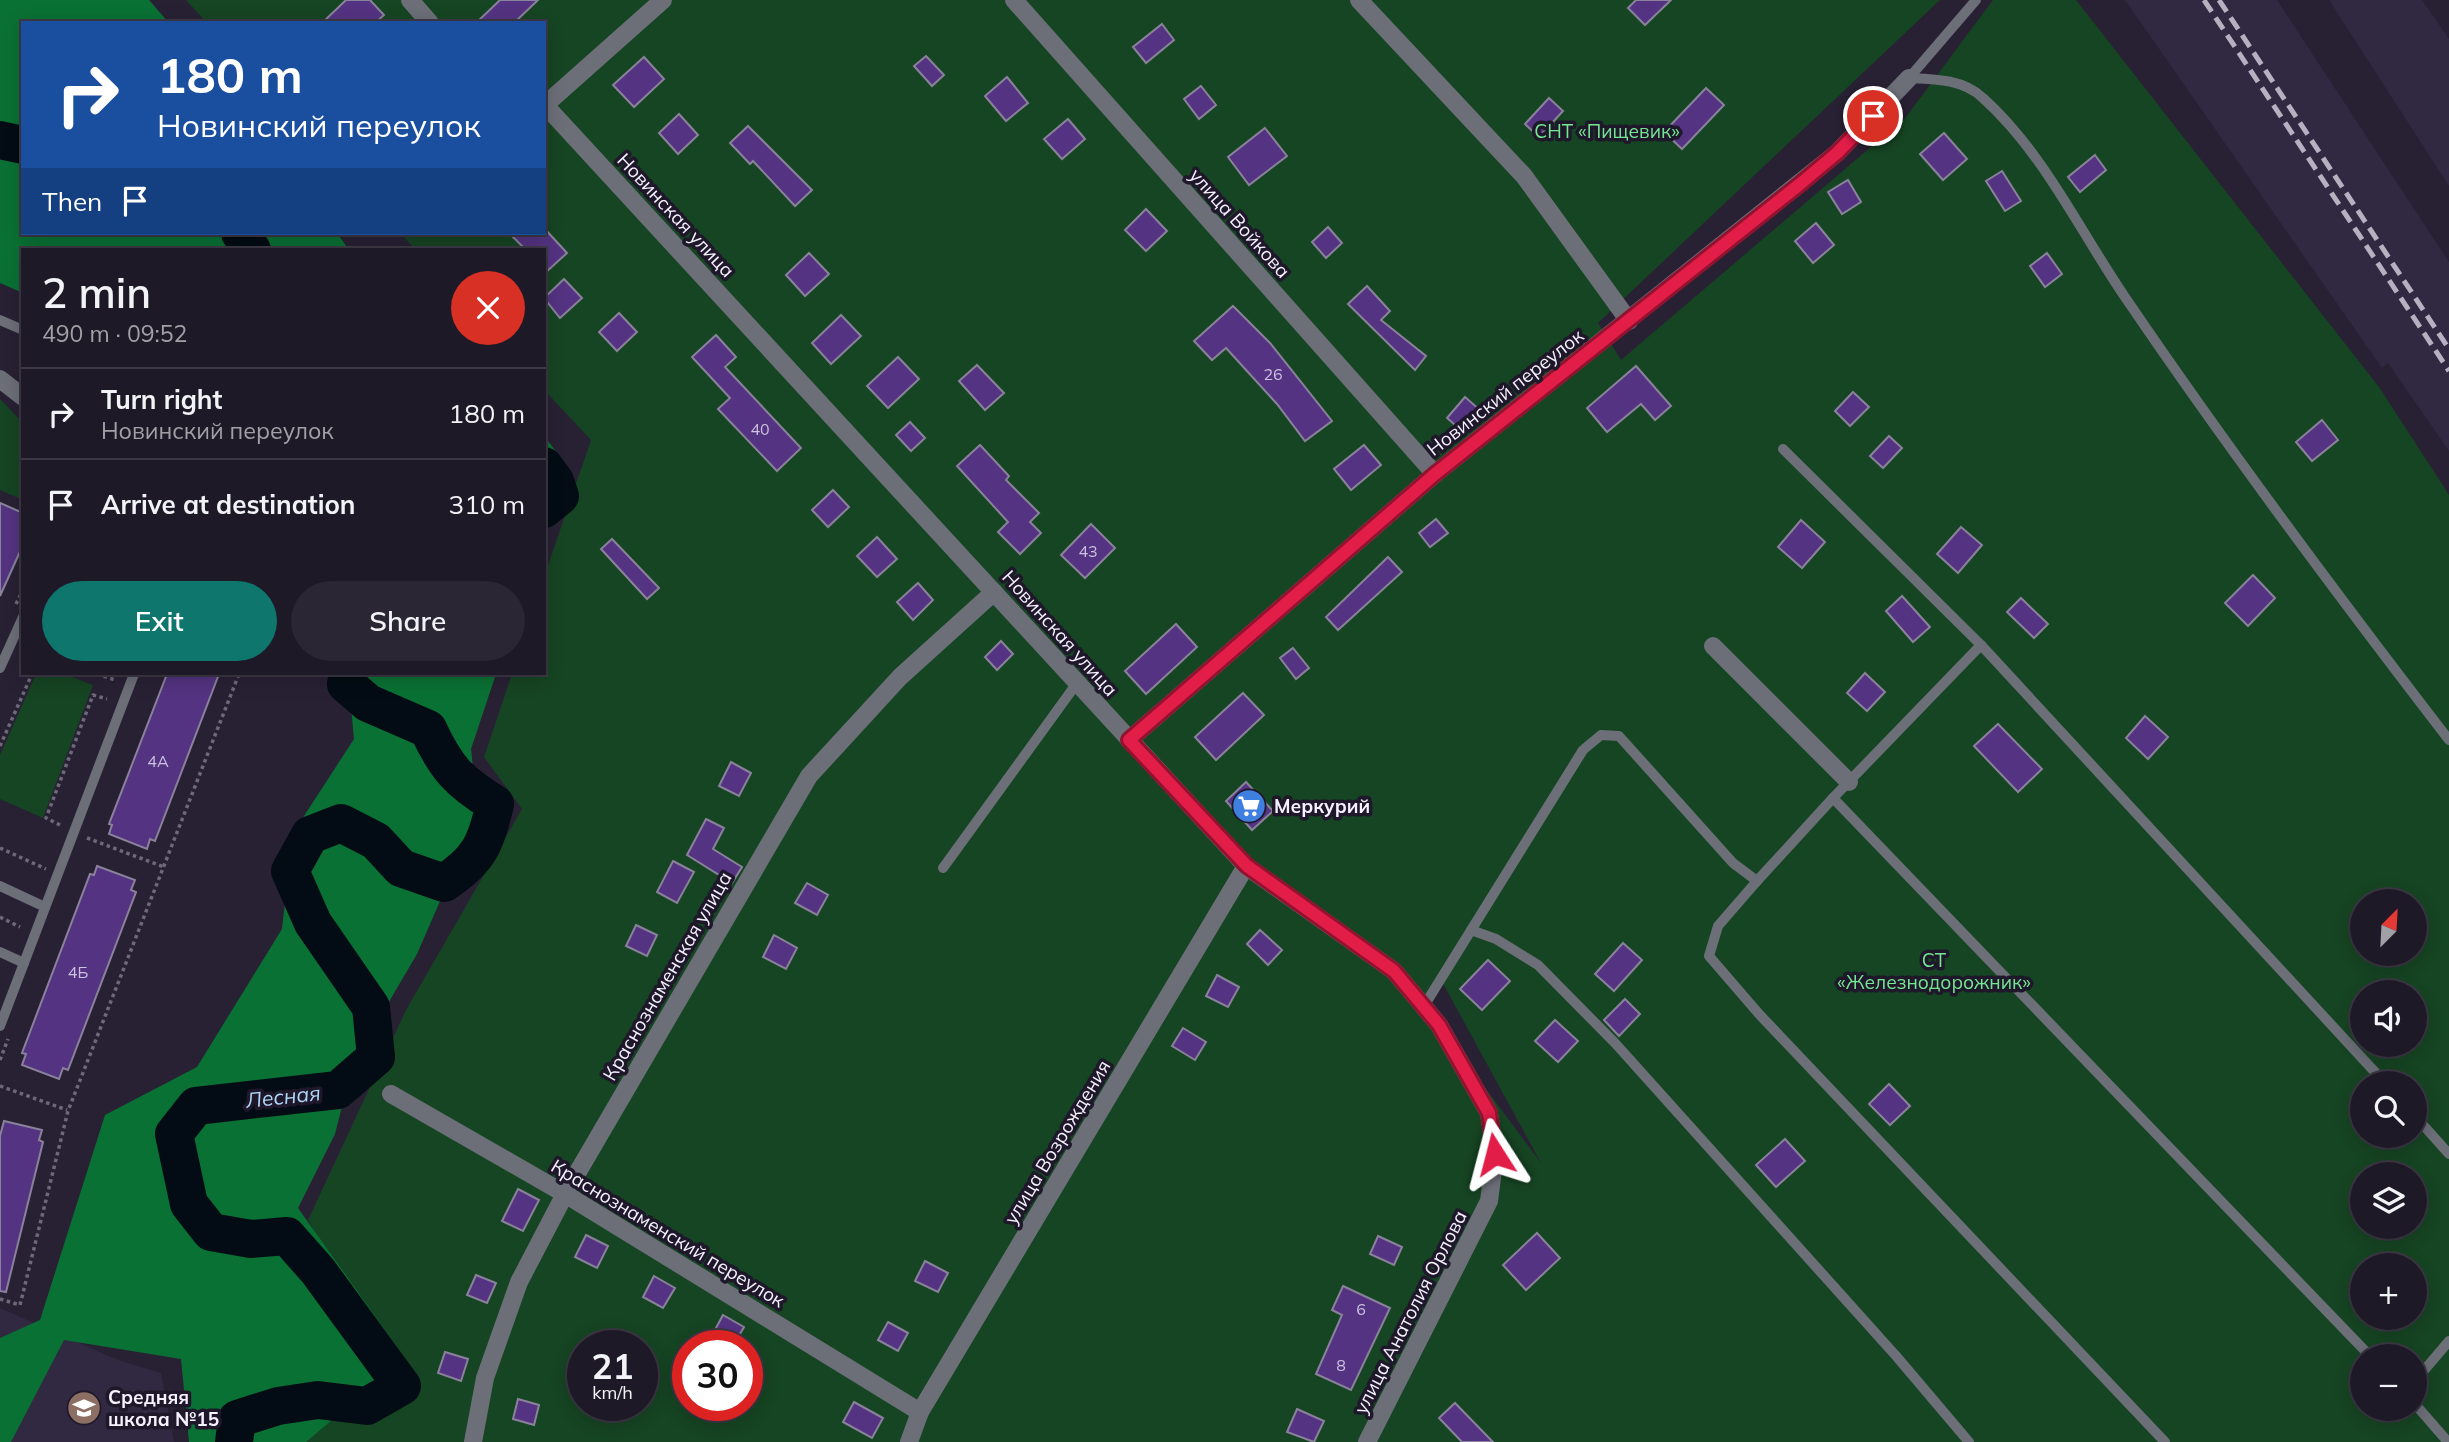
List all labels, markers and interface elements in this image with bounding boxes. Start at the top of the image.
text: 180 m [157,44,303,105]
icon: right [42,49,133,140]
pin [1843,86,1903,146]
icon: arrive [1854,97,1892,135]
text: Новинский переулок [157,105,481,145]
park label: СНТ «Пищевик» [1534,119,1680,143]
street label: Новинская улица [612,148,740,282]
street label: улица Войкова [1185,163,1295,283]
icon: arrive [116,182,154,220]
text: Then [42,185,102,218]
text: 2 min [42,266,151,319]
button: close [451,271,525,345]
text: 490 m · 09:52 [42,319,187,348]
street label: Новинский переулок [1422,323,1589,461]
house number: 26 [1263,364,1283,384]
text: Turn right [101,383,222,416]
icon: right [42,395,80,433]
text: 180 m [449,397,525,430]
text: Новинский переулок [101,416,334,445]
house number: 40 [750,419,770,439]
icon: arrive [42,486,80,524]
text: Arrive at destination [101,488,356,521]
text: 310 m [449,488,525,521]
house number: 43 [1078,541,1098,561]
street label: Новинская улица [997,565,1123,701]
button: Exit [42,581,277,661]
button: Share [291,581,525,661]
house number: 4А [147,751,169,771]
supermarket icon: Меркурий [1230,787,1268,825]
place label: Меркурий [1274,794,1370,818]
street label: Краснознаменская улица [597,867,737,1085]
north arrow [2350,889,2427,966]
map controls [2350,889,2427,1421]
park label: СТ «Железнодорожник» [1837,948,2031,994]
house number: 4Б [68,962,88,982]
button: sound [2350,980,2427,1057]
street label: улица Возрождения [999,1056,1115,1228]
button: search [2350,1071,2427,1148]
water label: Лесная [243,1079,322,1113]
position arrow [1458,1117,1532,1191]
street label: Краснознаменский переулок [547,1154,790,1313]
button: layers [2350,1162,2427,1239]
street label: улица Анатолия Орлова [1348,1206,1472,1418]
button: + [2350,1253,2427,1330]
house number: 6 [1356,1299,1366,1319]
speed limit sign: 30 [672,1330,763,1421]
text: 21 [591,1344,634,1388]
button: − [2350,1344,2427,1421]
house number: 8 [1336,1355,1346,1375]
text: km/h [592,1381,633,1404]
place label: Средняя школа №15 [108,1385,219,1431]
school or university icon: Средняя школа №15 [65,1389,103,1427]

